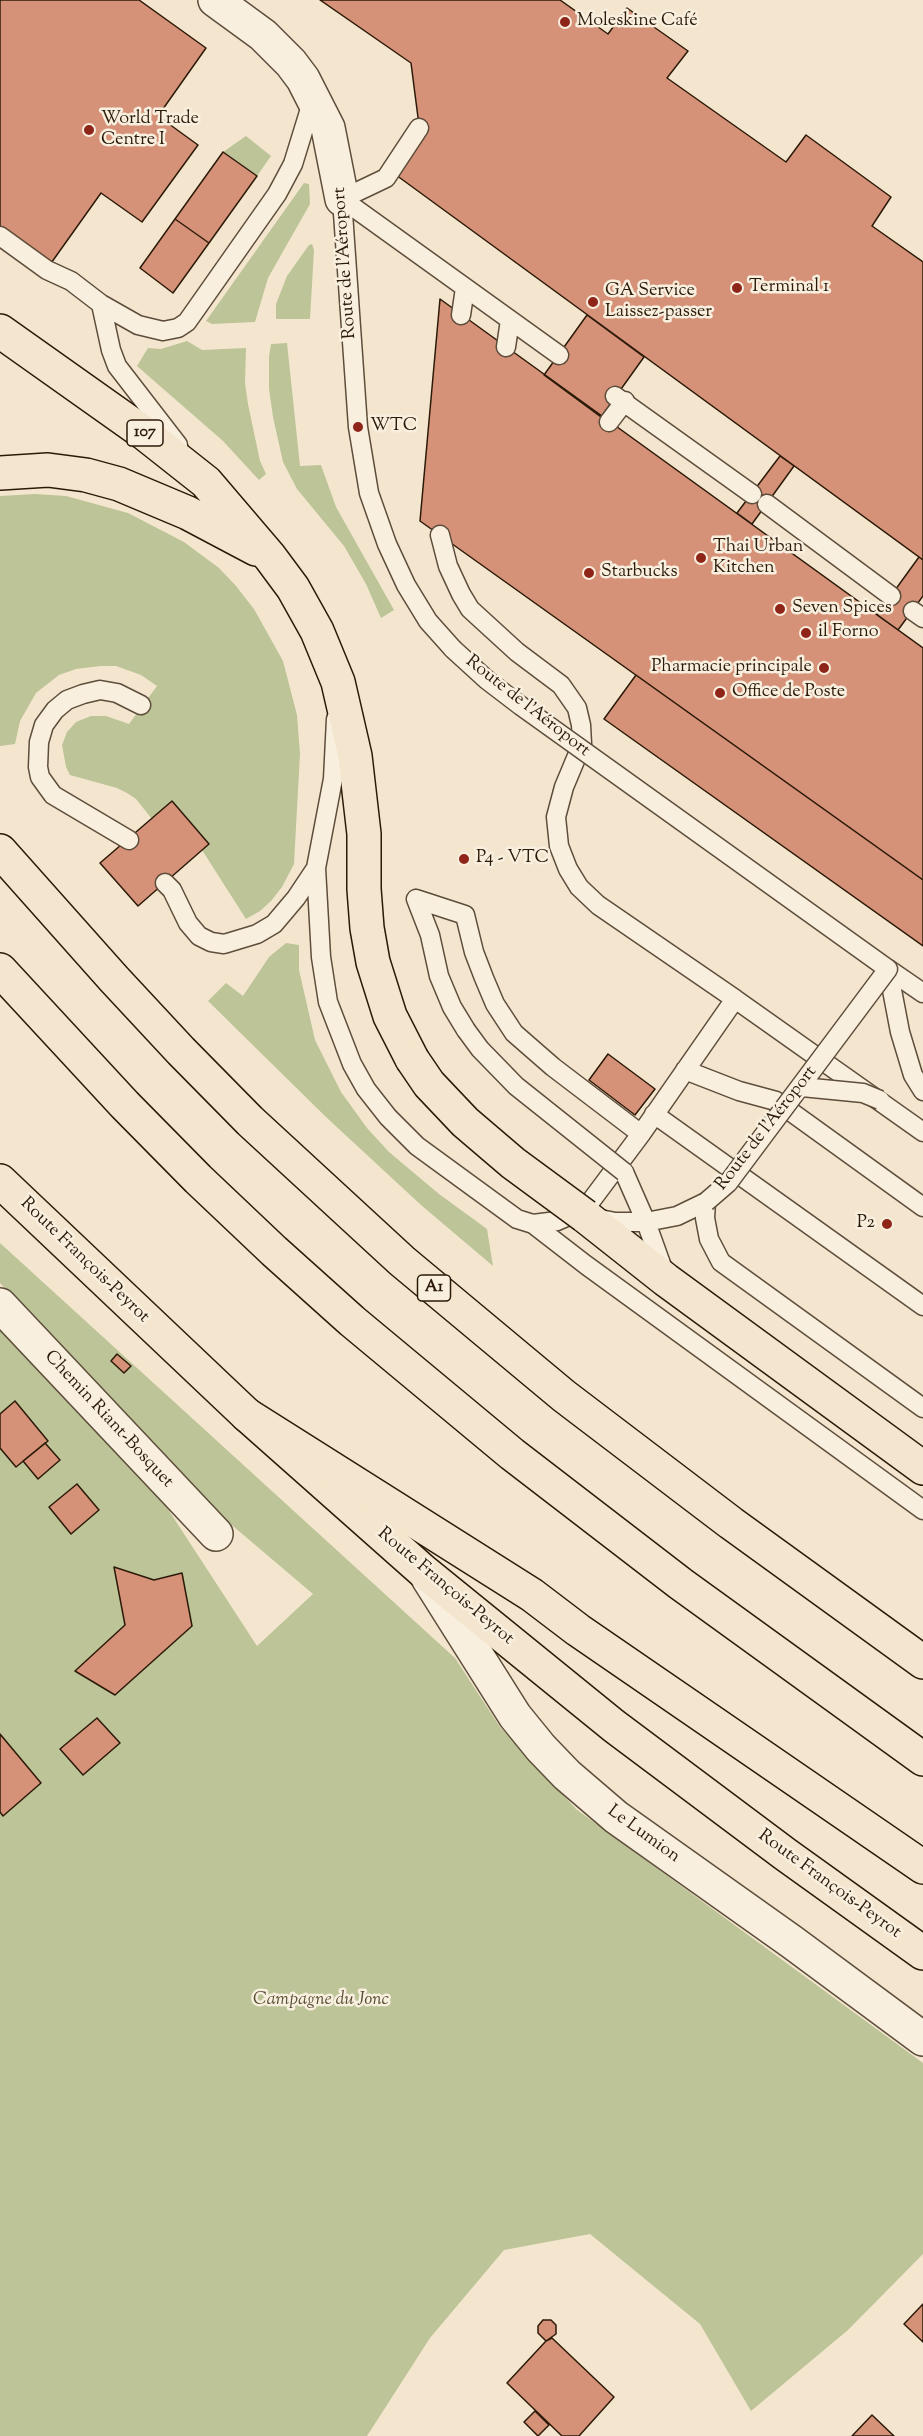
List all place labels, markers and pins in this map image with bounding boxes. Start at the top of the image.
place label: Moleskine Café [577,11,698,33]
marker: Moleskine Café [558,15,572,29]
place label: World Trade Centre I [101,109,199,152]
marker: World Trade Centre I [82,123,96,137]
place label: Terminal 1 [749,277,829,299]
place label: GA Service Laissez-passer [605,281,712,324]
marker: Terminal 1 [730,281,744,295]
marker: GA Service Laissez-passer [586,295,600,309]
place label: WTC [370,416,417,438]
marker: WTC [351,420,365,434]
place label: Thai Urban Kitchen [713,537,803,580]
marker: Thai Urban Kitchen [694,551,708,565]
place label: Starbucks [601,562,678,584]
marker: Starbucks [582,566,596,580]
place label: Seven Spices [792,598,892,620]
marker: Seven Spices [773,602,787,616]
place label: il Forno [818,622,879,644]
marker: il Forno [799,626,813,640]
place label: Pharmacie principale [651,657,812,679]
marker: Pharmacie principale [817,661,831,675]
place label: Office de Poste [732,682,845,704]
marker: Office de Poste [713,686,727,700]
place label: P4 - VTC [476,848,549,870]
marker: P4 - VTC [457,852,471,866]
place label: P2 [857,1213,875,1235]
marker: P2 [880,1217,894,1231]

